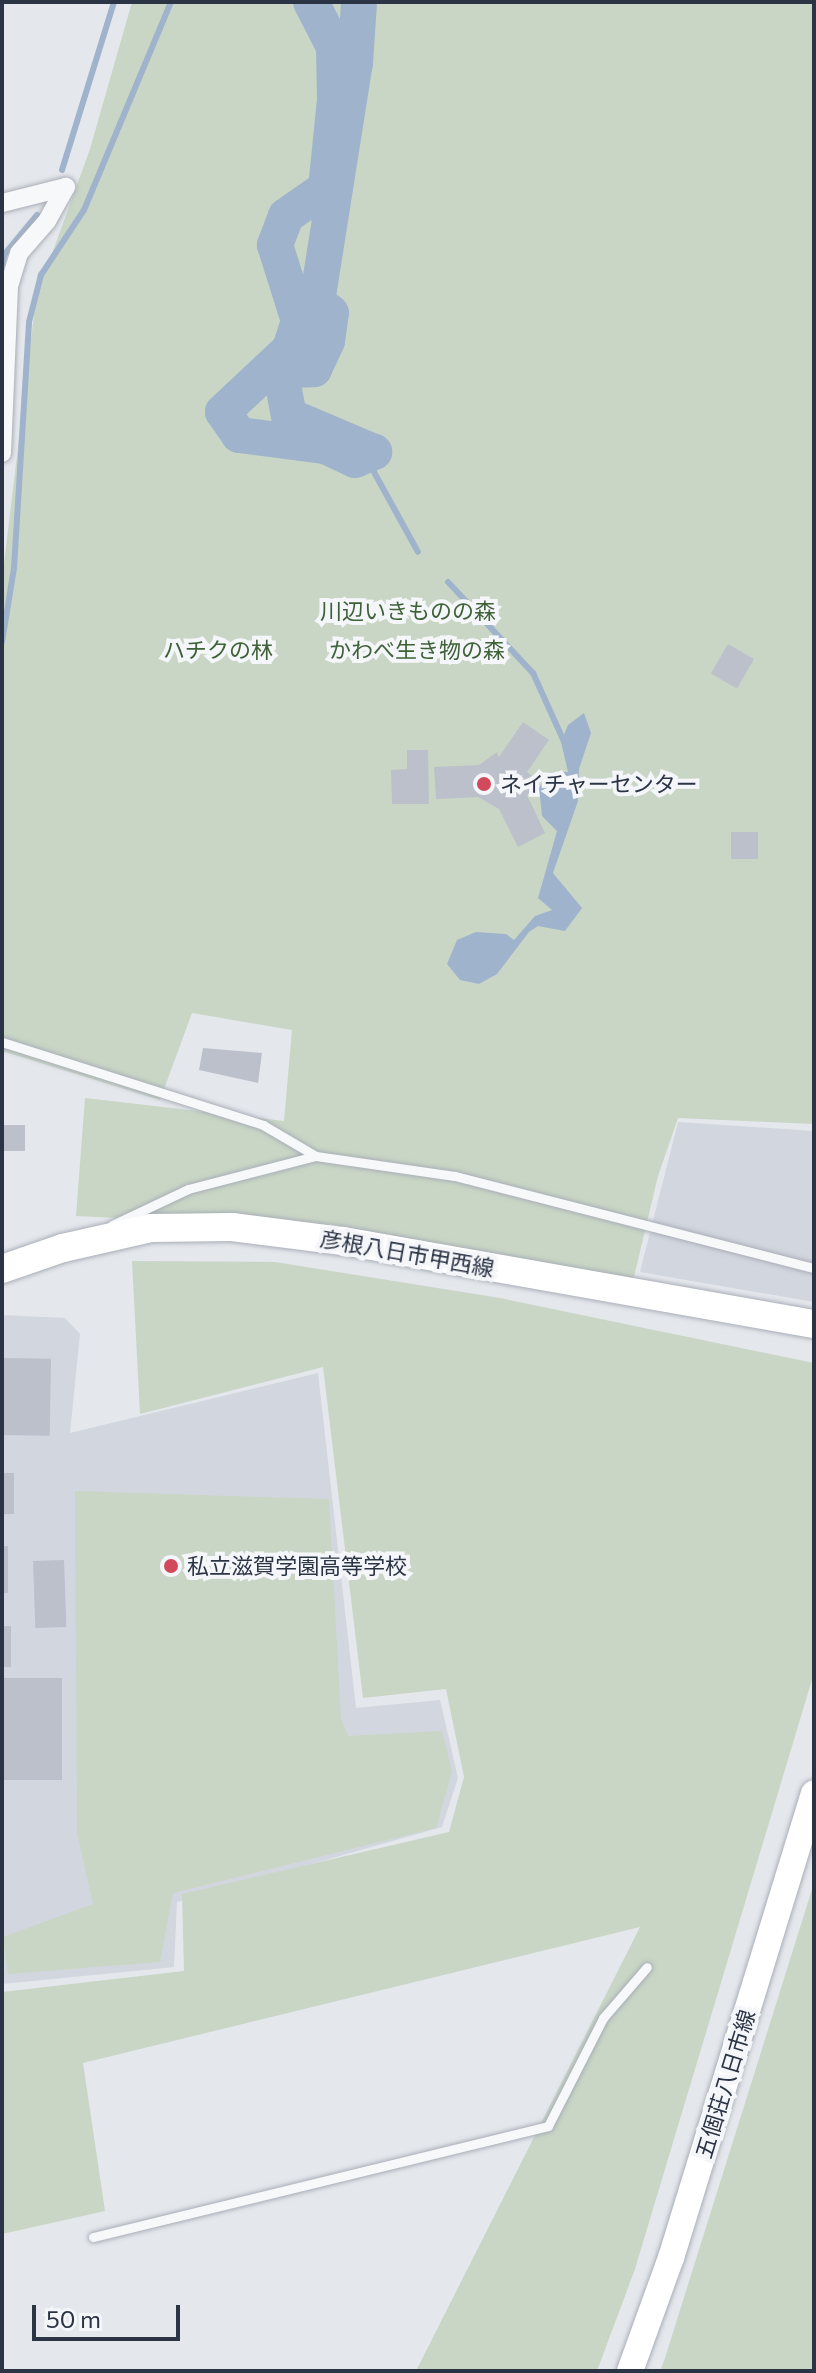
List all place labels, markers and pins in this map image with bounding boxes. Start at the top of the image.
place label: ネイチャーセンター [500,771,698,797]
marker: ネイチャーセンター [475,775,493,793]
place label: 私立滋賀学園高等学校 [187,1553,407,1579]
marker: 私立滋賀学園高等学校 [162,1557,180,1575]

